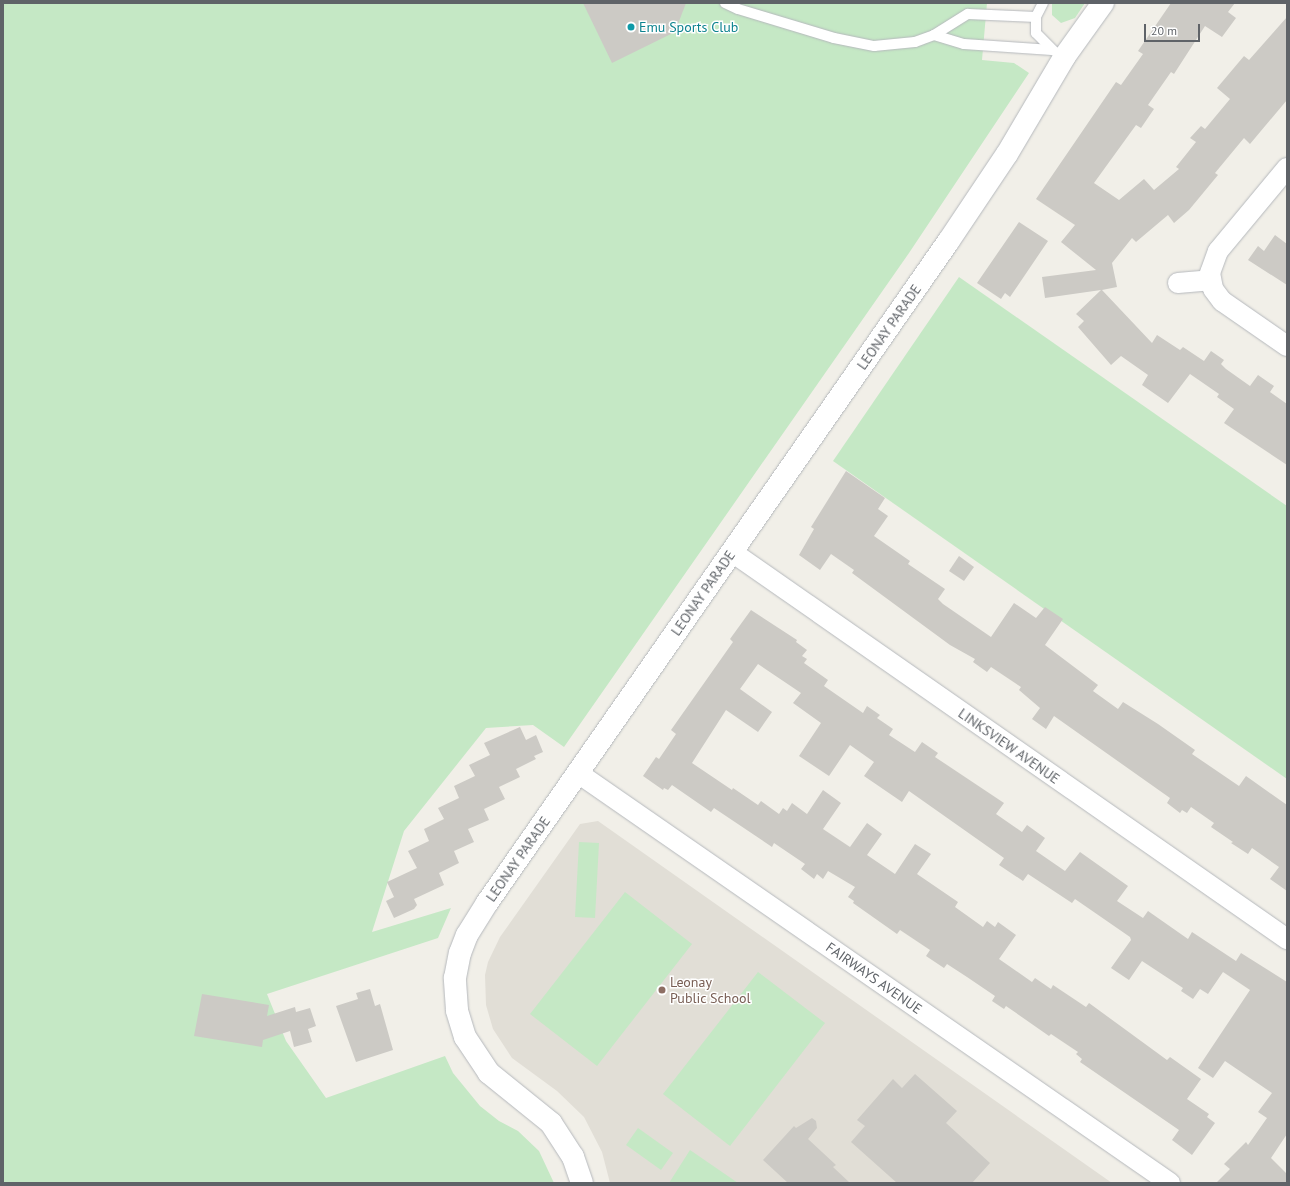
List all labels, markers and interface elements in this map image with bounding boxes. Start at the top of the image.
scale bar [1146,16,1202,42]
place label: Emu Sports Club [639,19,738,35]
marker: Emu Sports Club [626,22,636,32]
text: 20 m [1151,23,1177,38]
street label: LEONAY PARADE [853,281,925,373]
street label: LEONAY PARADE [667,547,739,639]
street label: LINKSVIEW AVENUE [955,705,1063,787]
street label: LEONAY PARADE [482,813,554,905]
street label: FAIRWAYS AVENUE [823,938,925,1018]
place label: Leonay Public School [670,974,751,1006]
marker: Leonay Public School [657,985,667,995]

